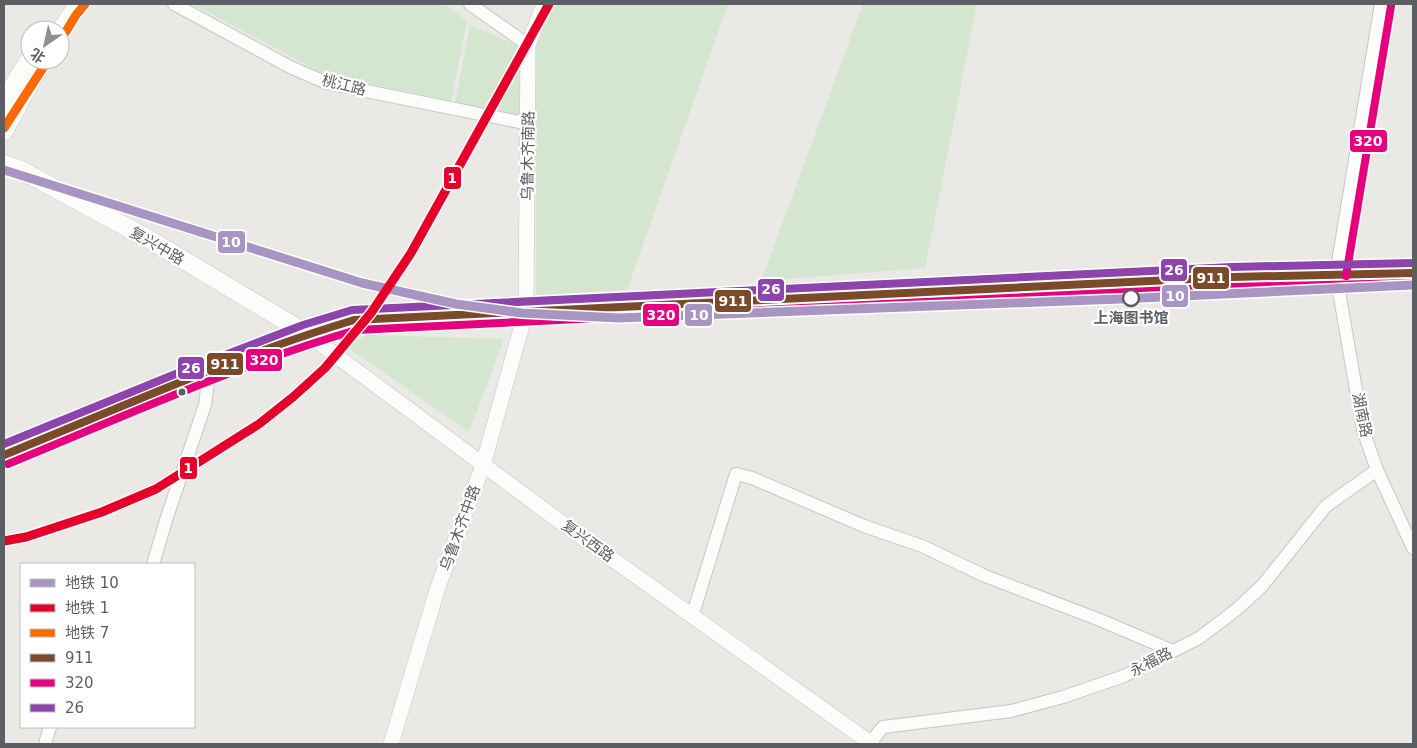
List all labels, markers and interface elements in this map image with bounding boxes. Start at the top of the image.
north arrow [20,20,70,70]
text: 北 [27,45,48,66]
street label: 桃江路 [320,71,368,99]
street label: 乌鲁木齐南路 [518,111,538,201]
line badge: 320 [1349,129,1388,153]
text: 320 [1353,133,1383,149]
line badge: 1 [443,166,462,190]
text: 1 [447,170,457,186]
street label: 复兴中路 [127,223,187,269]
line badge: 10 [217,230,246,254]
text: 10 [221,234,241,250]
line badge: 26 [1160,258,1188,282]
text: 26 [1164,262,1184,278]
line badge: 911 [1192,266,1230,290]
text: 911 [1196,270,1226,286]
line badge: 26 [757,278,785,302]
text: 26 [761,281,781,297]
line badge: 10 [1161,284,1189,308]
text: 10 [1165,288,1185,304]
line badge: 911 [714,289,752,313]
marker: 上海图书馆 [1122,289,1140,307]
text: 911 [718,293,748,309]
line badge: 320 [642,303,680,327]
line badge: 10 [684,303,713,327]
text: 320 [646,307,676,323]
text: 10 [689,307,709,323]
place label: 上海图书馆 [1093,309,1169,327]
line badge: 320 [245,348,283,372]
line badge: 911 [206,352,244,376]
text: 320 [249,352,279,368]
line badge: 26 [177,356,205,380]
text: 911 [210,356,240,372]
text: 26 [181,360,201,376]
unlabelled marker [177,387,187,397]
street label: 湖南路 [1349,391,1375,439]
line badge: 1 [179,456,198,480]
text: 1 [183,460,193,476]
street label: 乌鲁木齐中路 [436,483,484,573]
street label: 复兴西路 [558,516,618,566]
legend [20,563,195,728]
text: 地铁 10 [65,574,119,592]
text: 地铁 1 [65,599,109,617]
text: 地铁 7 [65,624,109,642]
street label: 永福路 [1127,644,1175,680]
text: 911 [65,649,94,667]
text: 320 [65,674,94,692]
text: 26 [65,699,84,717]

